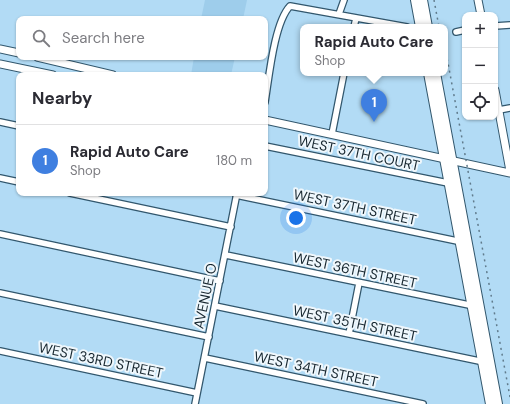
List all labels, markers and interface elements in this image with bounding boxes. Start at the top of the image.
map controls [462,12,498,120]
button: + [462,12,498,48]
search box [16,16,268,60]
popup [300,24,448,76]
icon: search [30,27,52,49]
text: Search here [62,28,145,48]
text: Rapid Auto Care [315,32,433,52]
button: − [462,48,498,84]
text: Shop [315,52,345,69]
button: locate [462,84,498,120]
text: Nearby [32,87,92,109]
pin: 1 [361,89,387,122]
street label: WEST 37TH COURT [297,131,422,175]
text: Rapid Auto Care [70,142,189,162]
text: 1 [43,152,47,169]
text: 180 m [216,152,252,169]
text: Shop [70,162,101,179]
street label: WEST 37TH STREET [292,185,418,229]
your location [286,208,306,228]
street label: WEST 36TH STREET [291,248,419,292]
street label: AVENUE O [189,261,221,330]
street label: WEST 35TH STREET [291,301,419,345]
street label: WEST 33RD STREET [37,338,165,382]
street label: WEST 34TH STREET [253,347,380,391]

